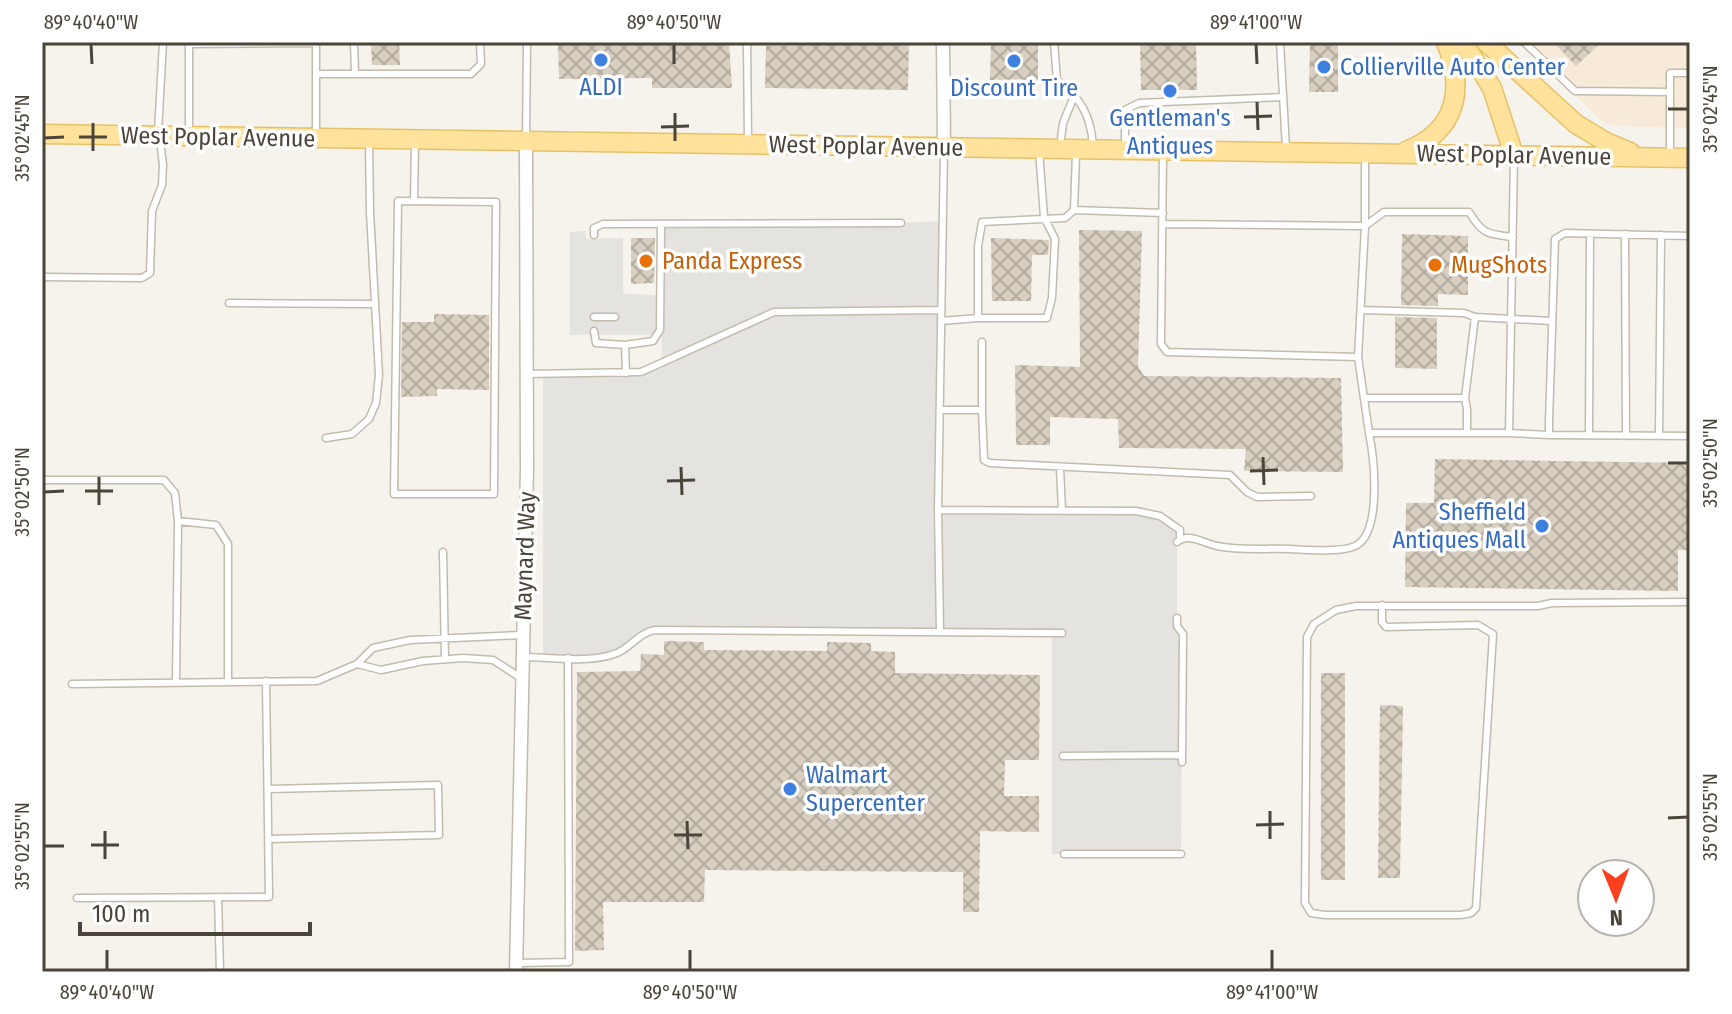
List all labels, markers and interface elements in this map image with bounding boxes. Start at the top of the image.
text: 89°40'40"W [44,10,138,34]
text: 89°40'50"W [627,10,721,34]
text: 89°41'00"W [1210,10,1302,34]
marker: ALDI [592,51,610,69]
marker: Discount Tire [1005,52,1023,70]
place label: Collierville Auto Center [1340,53,1566,81]
marker: Collierville Auto Center [1315,58,1333,76]
text: 35°02'45"N [1698,65,1722,153]
place label: ALDI [579,73,623,101]
place label: Discount Tire [950,74,1078,102]
marker: Gentleman's Antiques [1161,82,1179,100]
text: 35°02'45"N [10,94,34,182]
place label: Gentleman's Antiques [1109,104,1231,160]
street label: West Poplar Avenue [120,121,316,153]
street label: West Poplar Avenue [768,130,964,162]
street label: West Poplar Avenue [1416,139,1612,171]
place label: Panda Express [662,247,802,275]
place label: MugShots [1451,251,1547,279]
marker: Panda Express [637,252,655,270]
marker: MugShots [1426,256,1444,274]
text: 35°02'50"N [1698,418,1722,508]
text: 35°02'50"N [10,447,34,537]
street label: Maynard Way [509,491,541,621]
place label: Sheffield Antiques Mall [1392,498,1526,554]
marker: Sheffield Antiques Mall [1533,517,1551,535]
place label: Walmart Supercenter [806,761,925,817]
text: 35°02'55"N [1698,773,1722,861]
marker: Walmart Supercenter [781,780,799,798]
text: 35°02'55"N [10,802,34,890]
north arrow [1576,858,1656,938]
scale bar [80,886,310,936]
text: 100 m [92,900,150,928]
text: N [1610,904,1623,931]
text: 89°40'40"W [60,980,154,1004]
text: 89°40'50"W [643,980,737,1004]
text: 89°41'00"W [1226,980,1318,1004]

